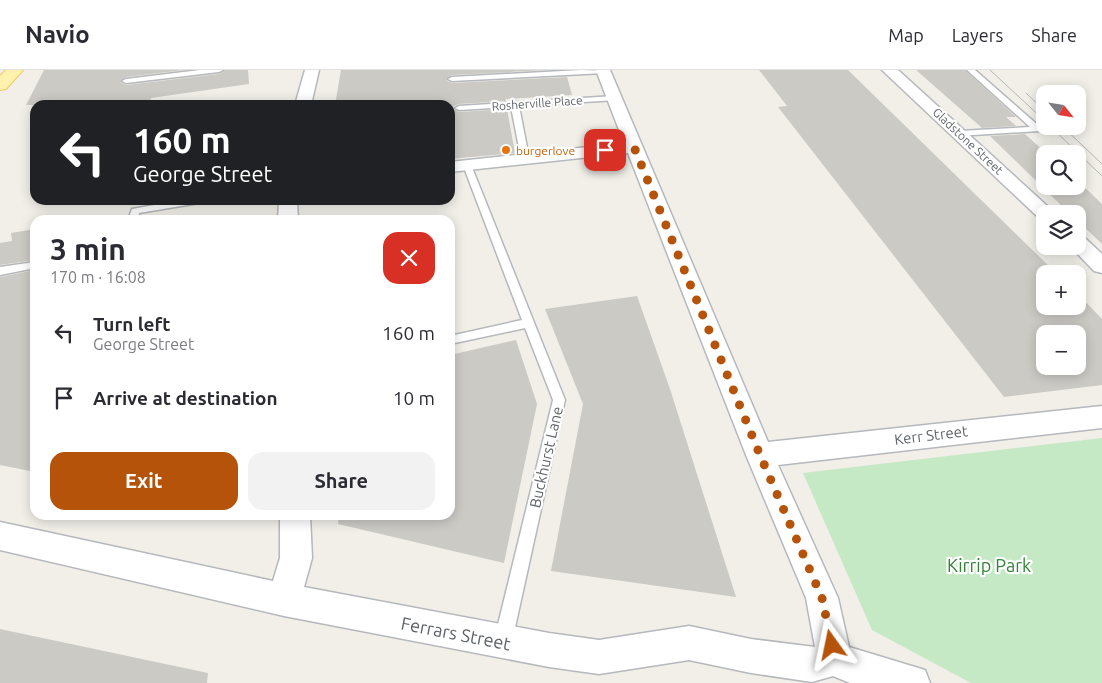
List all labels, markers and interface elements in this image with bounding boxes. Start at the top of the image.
text: Navio [25,21,90,48]
text: Map [888,25,924,45]
text: Layers [952,25,1003,45]
text: Share [1031,25,1077,45]
north arrow [1036,85,1086,135]
map controls [1036,85,1086,375]
street label: Rosherville Place [491,93,583,113]
street label: Gladstone Street [930,105,1006,177]
icon: left [50,120,115,185]
text: 160 m [133,120,231,160]
pin [584,129,626,171]
icon: arrive [591,136,619,164]
marker: burgerlove [500,144,512,156]
place label: burgerlove [516,144,575,157]
button: search [1036,145,1086,195]
text: George Street [133,161,272,186]
button: layers [1036,205,1086,255]
text: 3 min [50,232,126,266]
button: close [383,232,435,284]
button: + [1036,265,1086,315]
text: 170 m · 16:08 [50,268,146,286]
text: Turn left [93,313,171,335]
icon: left [50,319,78,347]
text: 160 m [382,322,435,344]
button: − [1036,325,1086,375]
text: George Street [93,335,194,353]
icon: arrive [50,384,78,412]
text: Arrive at destination [93,387,278,409]
text: 10 m [393,387,435,409]
street label: Buckhurst Lane [526,405,566,509]
street label: Kerr Street [893,422,969,448]
button: Exit [50,452,238,510]
button: Share [248,452,435,510]
park label: Kirrip Park [947,555,1031,575]
street label: Ferrars Street [399,613,513,653]
position arrow [805,618,857,670]

